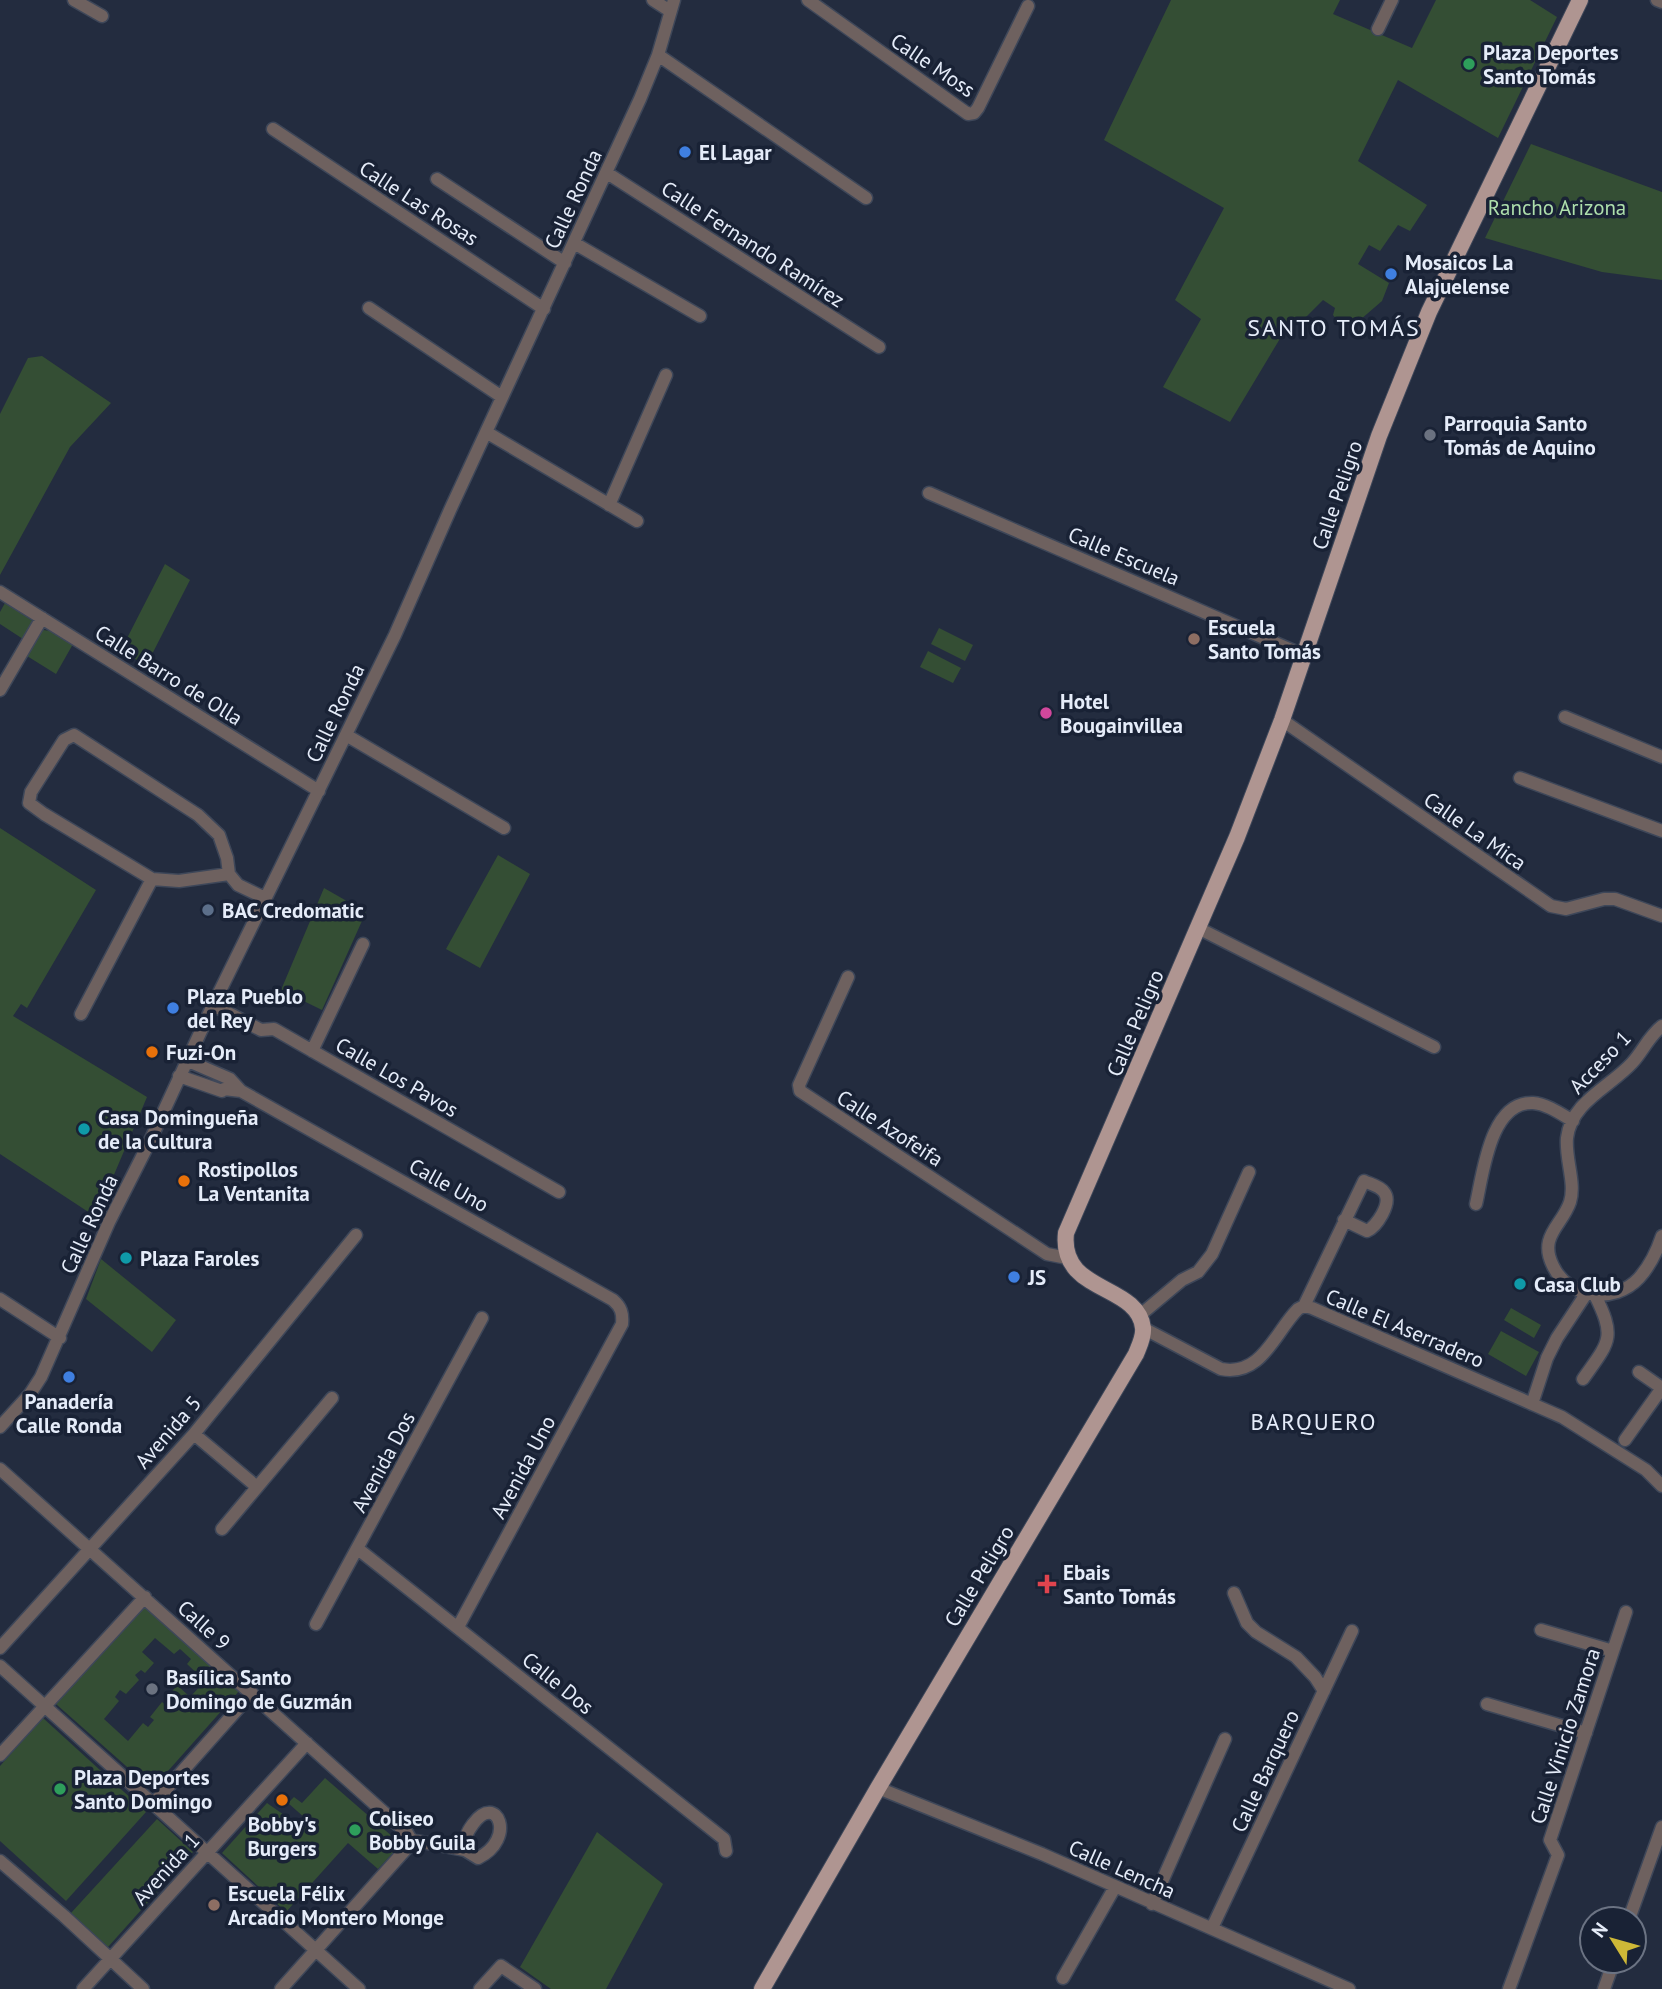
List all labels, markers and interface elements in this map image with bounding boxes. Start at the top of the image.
street label: Calle Moss [886,27,980,103]
place label: Plaza Deportes Santo Tomás [1483,39,1619,90]
marker: Plaza Deportes Santo Tomás [1461,56,1477,72]
place label: El Lagar [699,139,772,166]
marker: El Lagar [677,144,693,160]
street label: Calle Ronda [538,145,608,253]
street label: Calle Las Rosas [354,154,484,252]
street label: Calle Fernando Ramírez [656,175,850,313]
park label: Rancho Arizona [1488,194,1626,221]
place label: Mosaicos La Alajuelense [1405,249,1513,300]
marker: Mosaicos La Alajuelense [1383,266,1399,282]
district label: SANTO TOMÁS [1247,312,1421,343]
place label: Parroquia Santo Tomás de Aquino [1444,410,1596,461]
marker: Parroquia Santo Tomás de Aquino [1422,427,1438,443]
street label: Calle Peligro [1306,437,1368,553]
street label: Calle Escuela [1064,520,1184,592]
place label: Escuela Santo Tomás [1208,614,1321,665]
street label: Calle Barro de Olla [90,619,248,731]
marker: Escuela Santo Tomás [1186,631,1202,647]
street label: Calle Ronda [300,659,370,767]
place label: Hotel Bougainvillea [1060,688,1183,739]
marker: Hotel Bougainvillea [1038,705,1054,721]
street label: Calle La Mica [1418,786,1532,876]
place label: BAC Credomatic [222,897,364,924]
marker: BAC Credomatic [200,902,216,918]
street label: Calle Peligro [1100,965,1170,1081]
place label: Plaza Pueblo del Rey [187,983,303,1034]
marker: Plaza Pueblo del Rey [165,1000,181,1016]
street label: Acceso 1 [1563,1025,1637,1099]
street label: Calle Los Pavos [331,1031,463,1123]
place label: Fuzi-On [166,1039,236,1066]
marker: Fuzi-On [144,1044,160,1060]
street label: Calle Azofeifa [832,1084,948,1172]
place label: Casa Domingueña de la Cultura [98,1104,258,1155]
marker: Casa Domingueña de la Cultura [76,1121,92,1137]
street label: Calle Uno [404,1152,494,1218]
place label: Rostipollos La Ventanita [198,1156,310,1207]
street label: Calle Ronda [54,1170,124,1278]
marker: Rostipollos La Ventanita [176,1173,192,1189]
place label: Plaza Faroles [140,1245,260,1272]
marker: Plaza Faroles [118,1250,134,1266]
place label: JS [1027,1264,1046,1291]
marker: JS [1006,1269,1022,1285]
place label: Casa Club [1534,1271,1621,1298]
marker: Casa Club [1512,1276,1528,1292]
street label: Calle El Aserradero [1322,1282,1488,1374]
marker: Panadería Calle Ronda [61,1369,77,1385]
place label: Panadería Calle Ronda [16,1388,122,1439]
street label: Avenida 5 [129,1390,207,1474]
street label: Avenida Dos [345,1407,421,1517]
district label: BARQUERO [1250,1407,1378,1436]
street label: Avenida Uno [485,1411,561,1523]
street label: Calle Peligro [938,1520,1020,1632]
place label: Ebais Santo Tomás [1063,1559,1176,1610]
marker: Ebais Santo Tomás [1037,1574,1057,1594]
street label: Calle 9 [172,1594,236,1656]
street label: Calle Vinicio Zamora [1524,1645,1606,1827]
street label: Calle Dos [517,1646,599,1720]
place label: Basílica Santo Domingo de Guzmán [166,1664,352,1715]
marker: Basílica Santo Domingo de Guzmán [144,1681,160,1697]
street label: Calle Barquero [1225,1705,1305,1837]
place label: Plaza Deportes Santo Domingo [74,1764,212,1815]
marker: Plaza Deportes Santo Domingo [52,1781,68,1797]
marker: Bobby's Burgers [274,1792,290,1808]
place label: Coliseo Bobby Guila [369,1805,476,1856]
place label: Bobby's Burgers [247,1811,317,1862]
marker: Coliseo Bobby Guila [347,1822,363,1838]
street label: Avenida 1 [127,1827,205,1911]
street label: Calle Lencha [1065,1834,1179,1904]
place label: Escuela Félix Arcadio Montero Monge [228,1880,444,1931]
marker: Escuela Félix Arcadio Montero Monge [206,1897,222,1913]
north arrow [1578,1905,1648,1975]
text: N [1586,1918,1613,1942]

